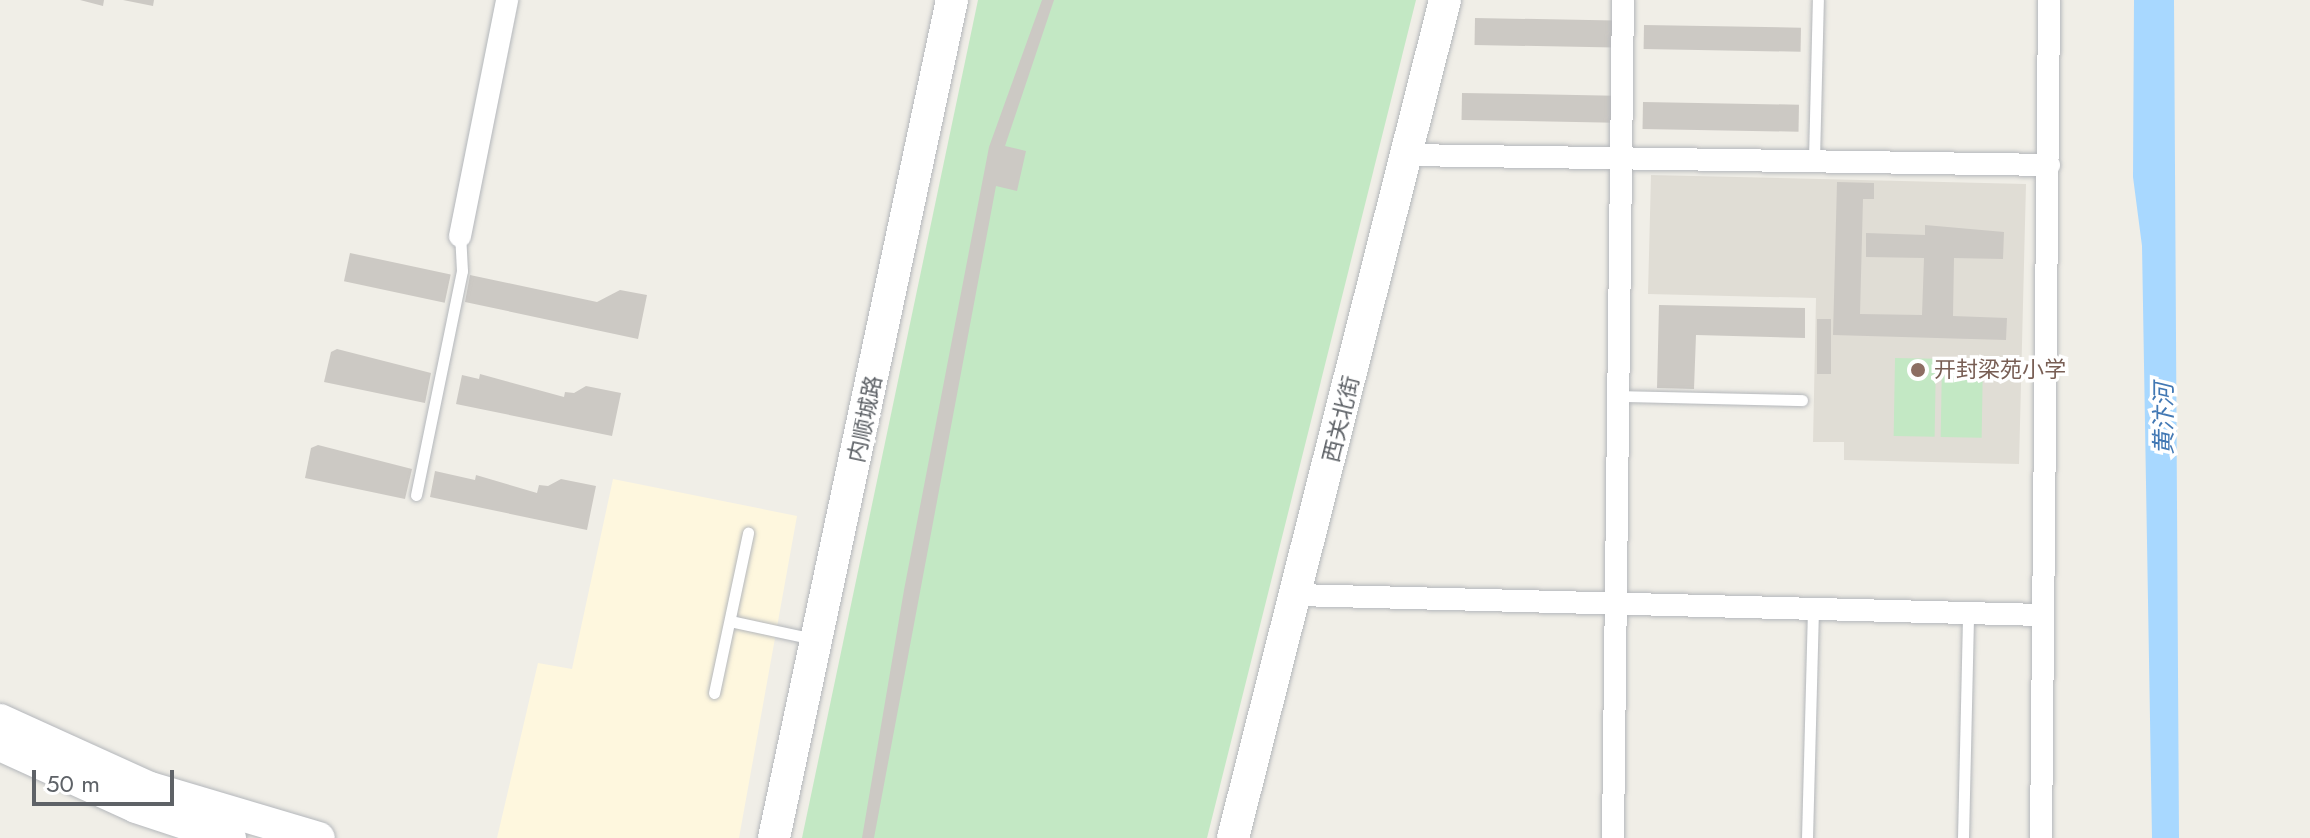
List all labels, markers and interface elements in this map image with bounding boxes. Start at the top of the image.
place label: 开封梁苑小学 [1934,357,2066,383]
marker: 开封梁苑小学 [1909,361,1927,379]
street label: 内顺城路 [843,373,887,465]
street label: 西关北街 [1318,373,1364,465]
water label: 黄汴河 [2150,383,2178,455]
scale bar [36,754,178,804]
text: 50 m [46,766,100,801]

